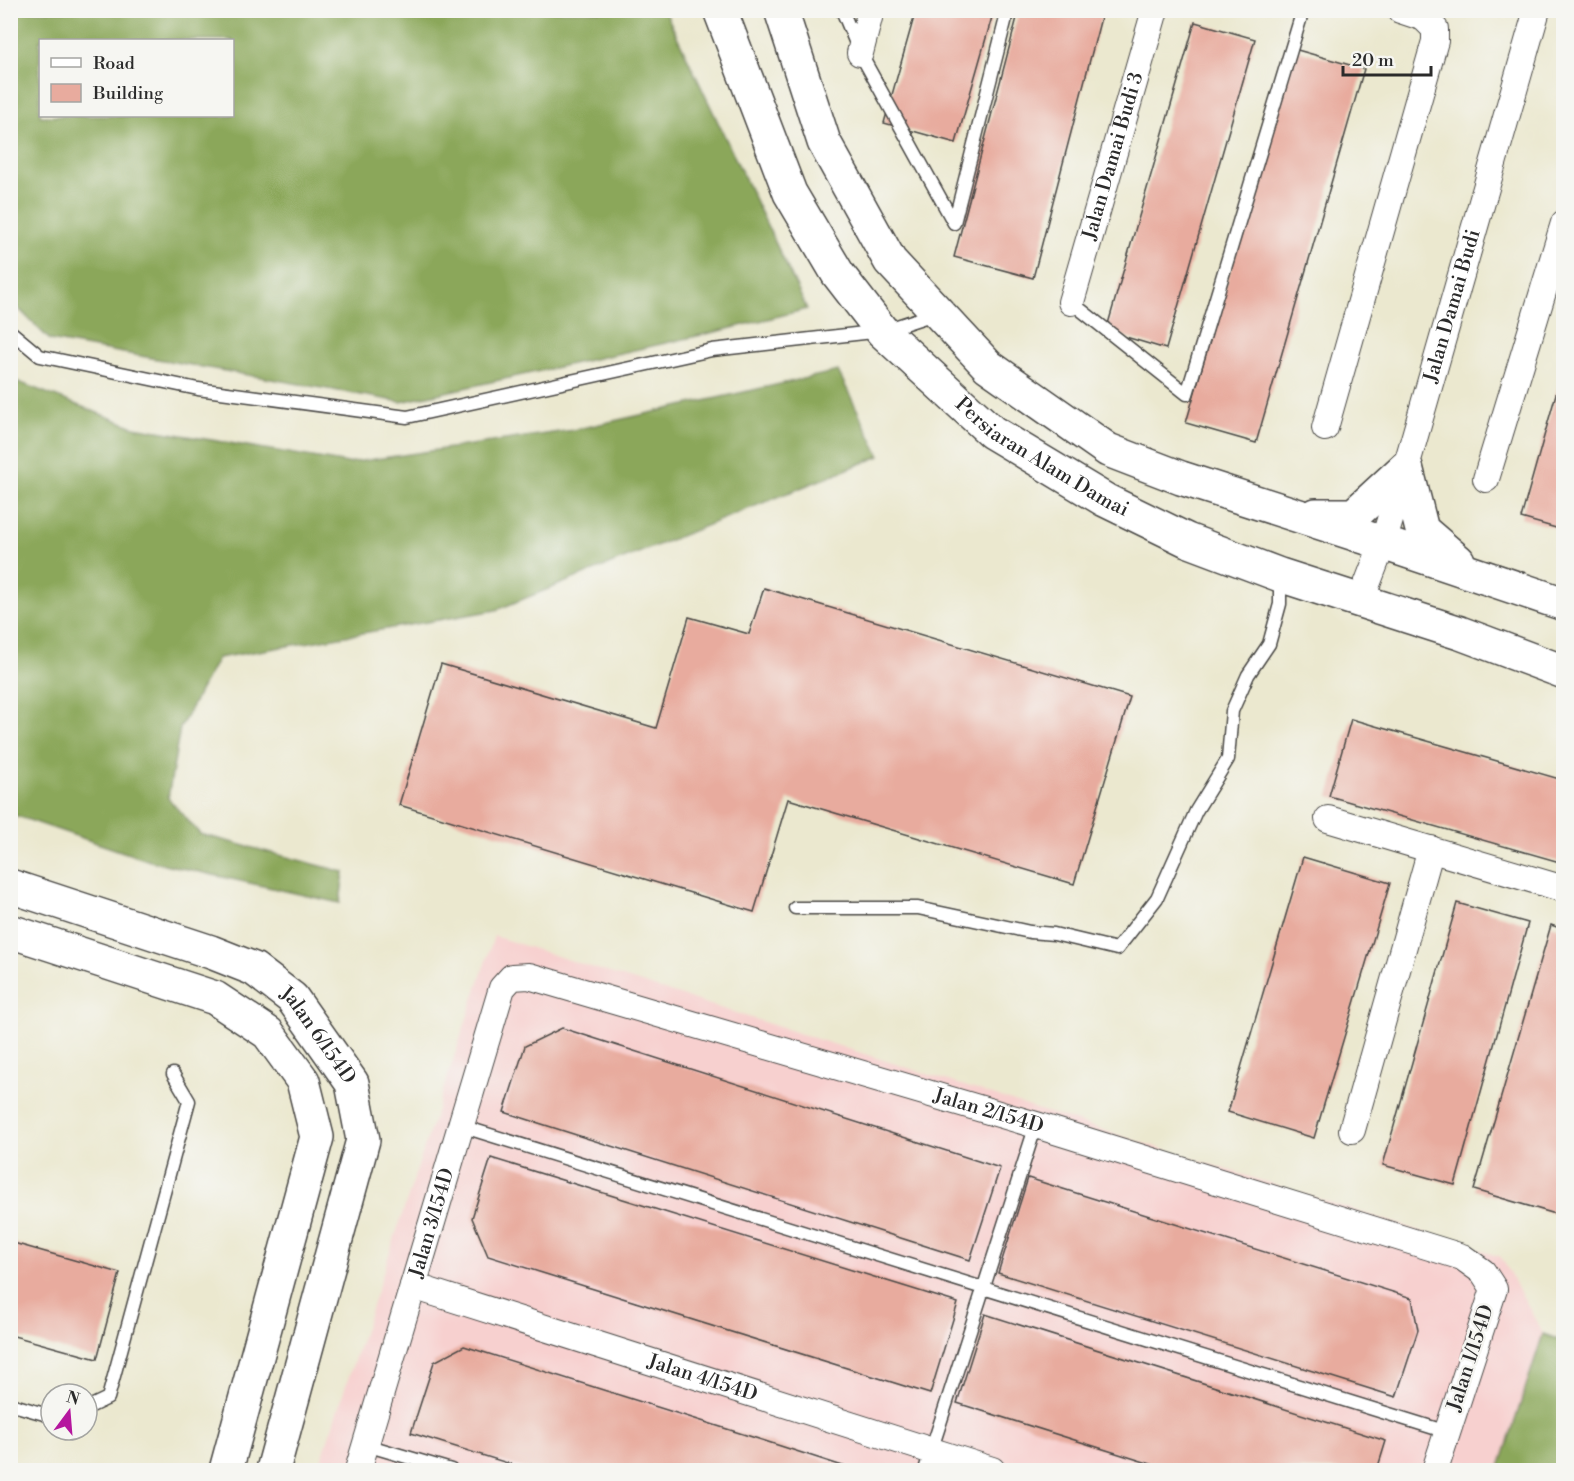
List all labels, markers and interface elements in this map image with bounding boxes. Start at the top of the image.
legend [39,39,234,117]
scale bar [1343,39,1432,77]
text: 20 m [1352,49,1394,72]
text: Road [93,52,136,75]
street label: Jalan Damai Budi 3 [1077,69,1149,244]
text: Building [92,82,164,105]
street label: Jalan Damai Budi [1418,226,1486,386]
street label: Persiaran Alam Damai [950,392,1133,522]
street label: Jalan 6/154D [274,980,361,1089]
street label: Jalan 2/154D [930,1083,1047,1139]
street label: Jalan 3/154D [403,1165,460,1281]
street label: Jalan 1/154D [1442,1302,1500,1415]
street label: Jalan 4/154D [644,1349,761,1407]
north arrow [39,1382,99,1442]
text: N [64,1387,82,1410]

